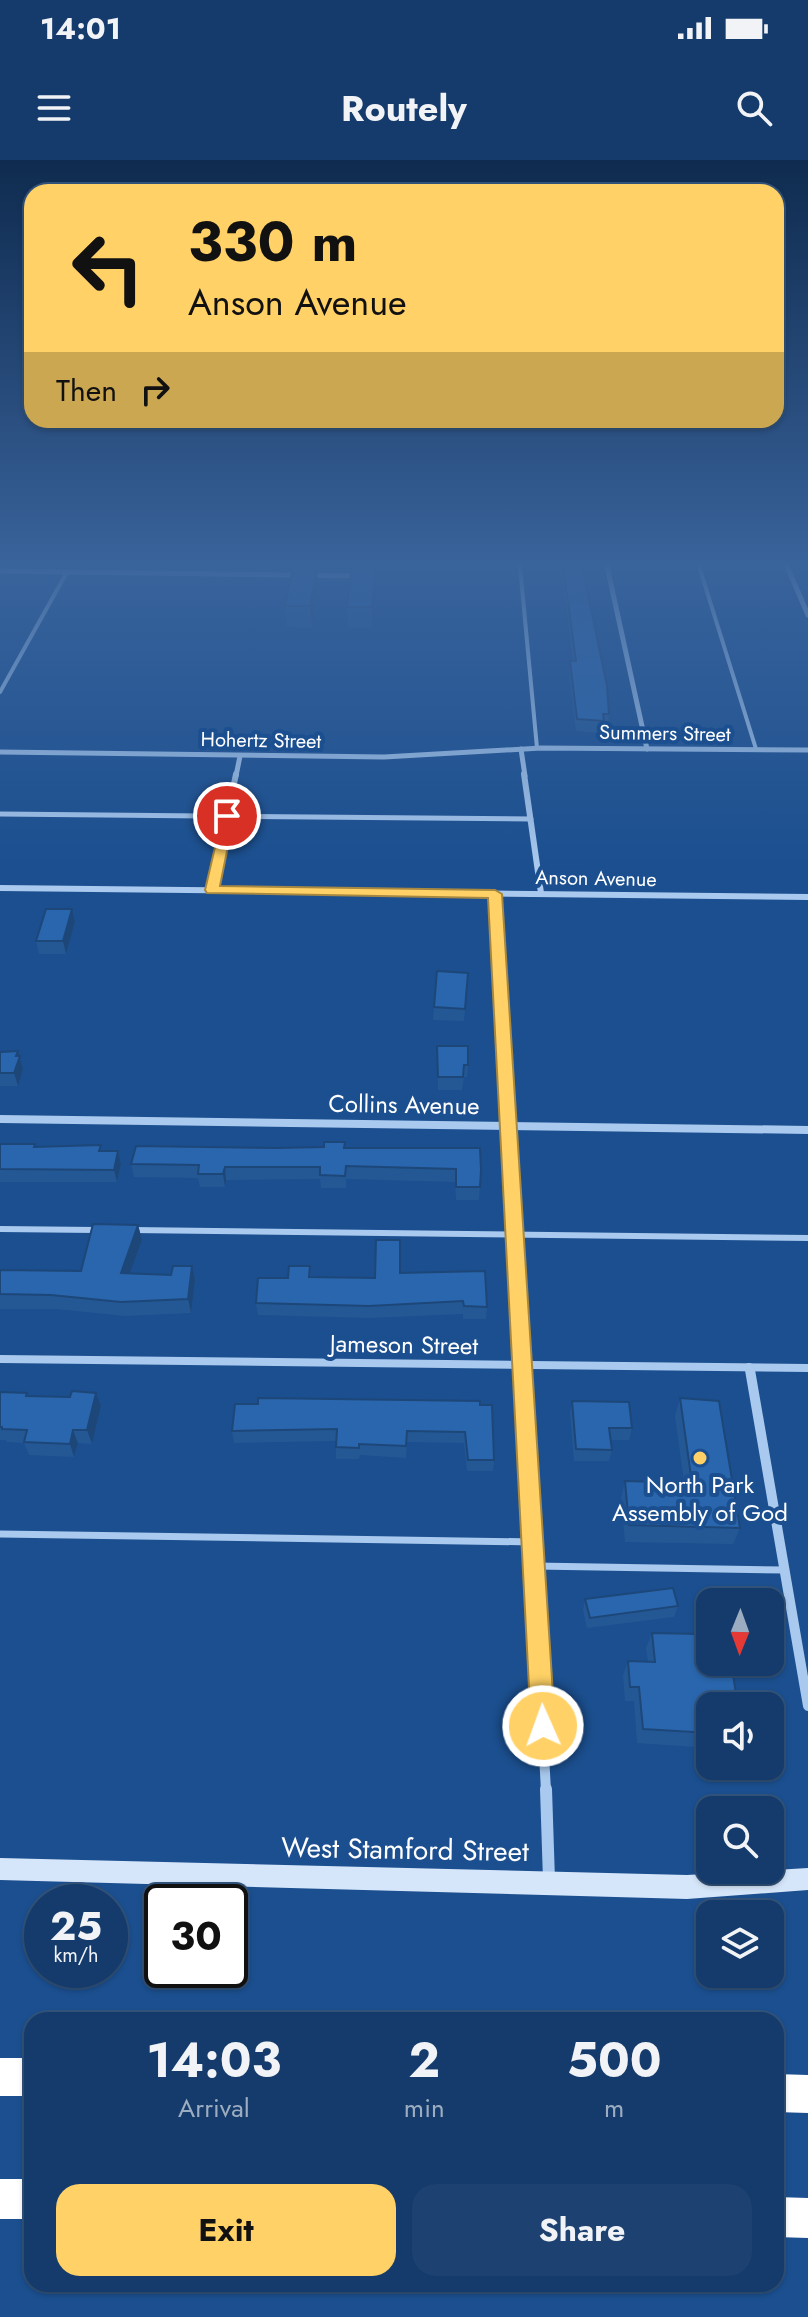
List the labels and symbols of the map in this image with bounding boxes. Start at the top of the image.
street label: Summers Street [599,718,731,749]
street label: Hohertz Street [200,725,322,756]
pin [193,782,261,850]
street label: Anson Avenue [535,863,657,894]
street label: Collins Avenue [328,1086,480,1123]
street label: Jameson Street [327,1326,479,1363]
marker: North Park Assembly of God [691,1449,709,1467]
place label: North Park Assembly of God [612,1467,788,1530]
north arrow [696,1588,784,1676]
position arrow [501,1684,585,1768]
street label: West Stamford Street [281,1827,529,1872]
speed limit sign: 30 [144,1884,248,1988]

